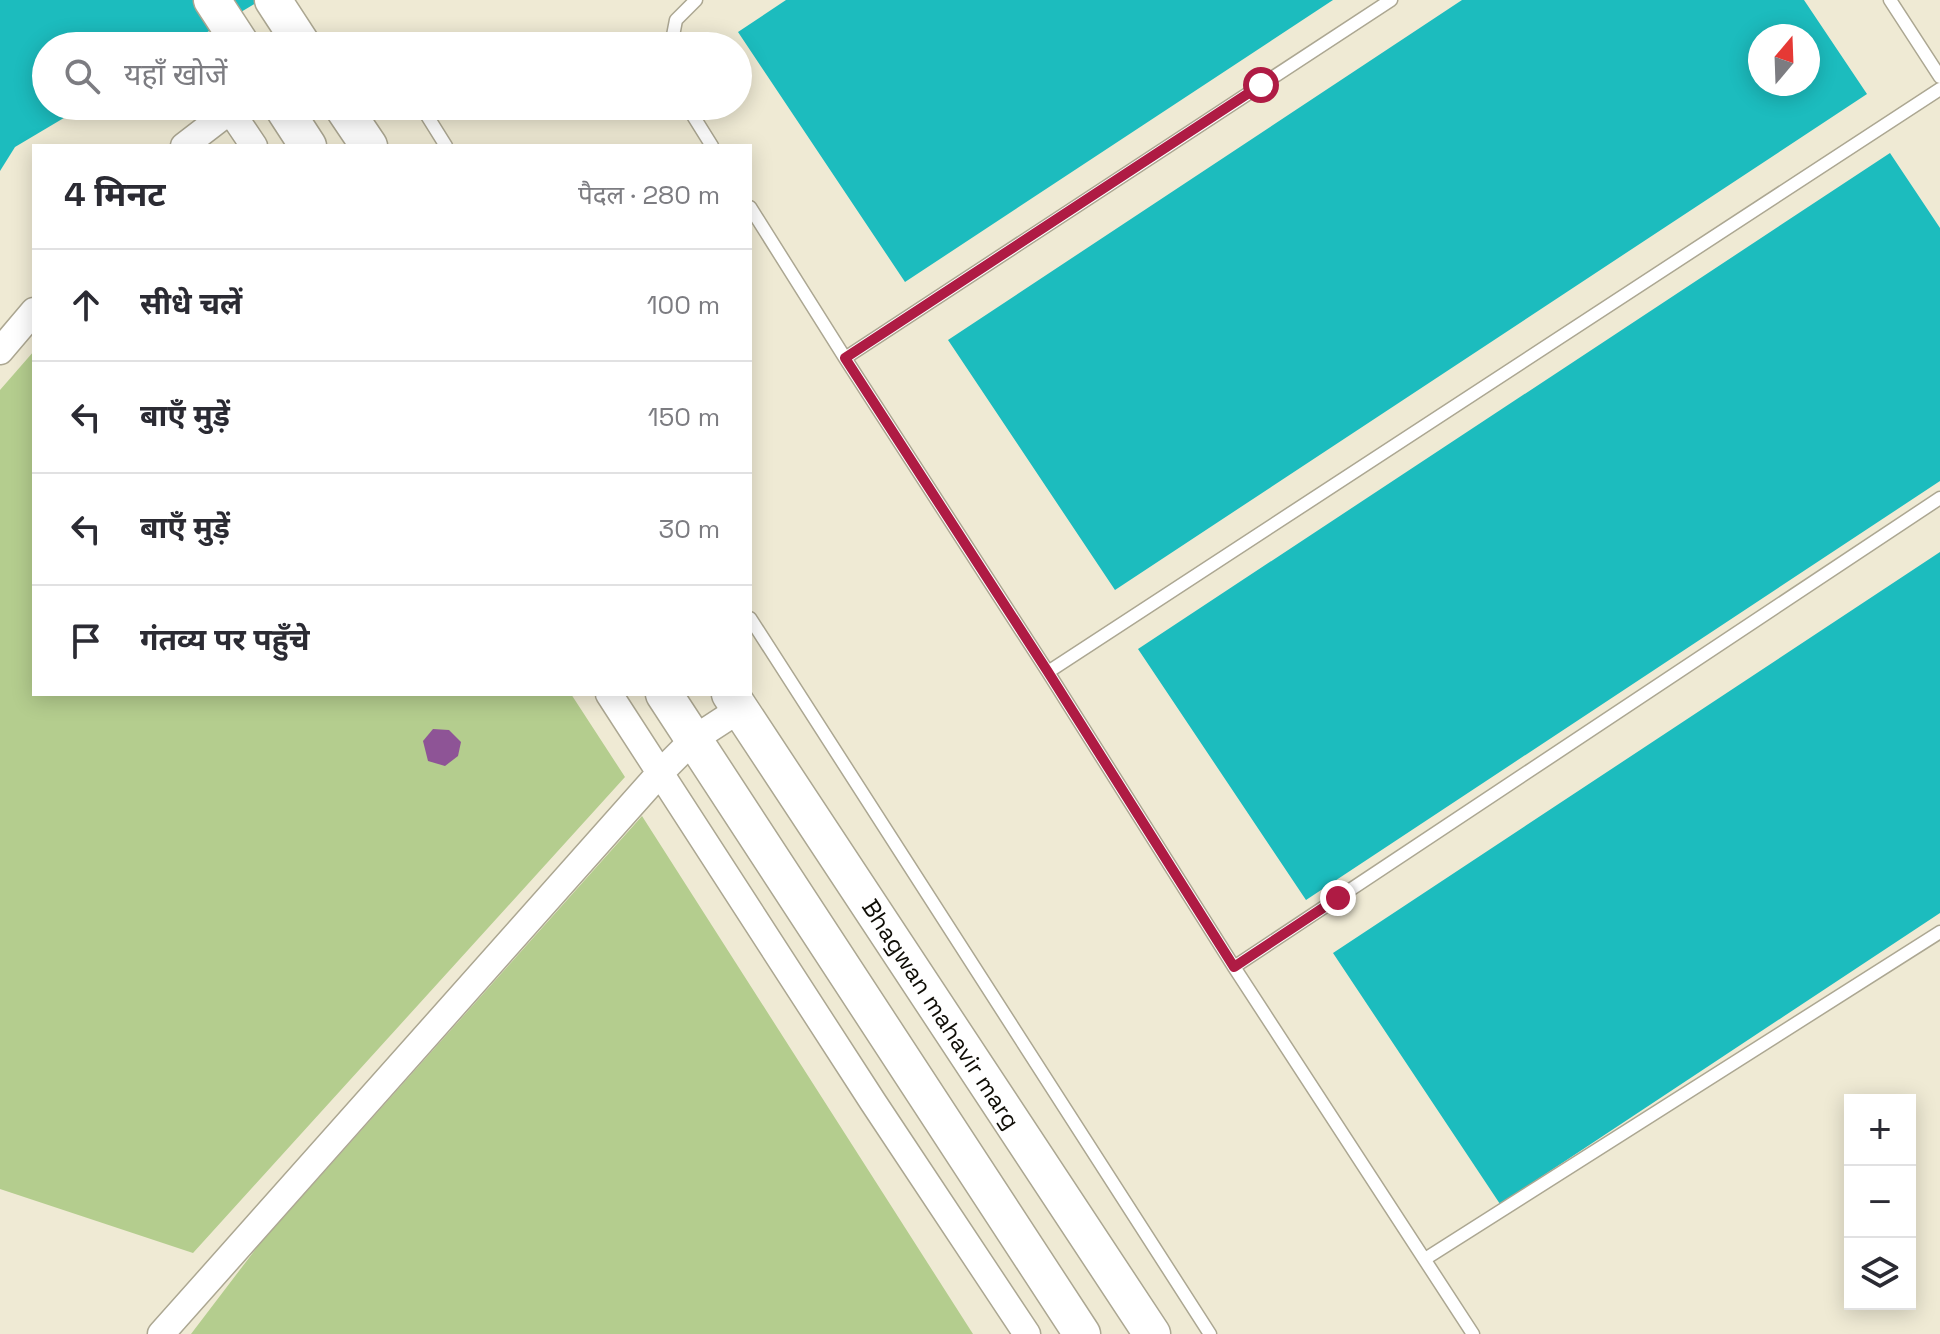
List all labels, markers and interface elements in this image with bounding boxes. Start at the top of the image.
north arrow [1748,24,1820,96]
search box [32,32,752,120]
icon: search [60,54,104,98]
text: यहाँ खोजें [124,55,227,94]
route start [1243,67,1279,103]
text: 4 मिनट [64,173,166,216]
text: पैदल · 280 m [578,178,720,212]
icon: ahead [64,283,108,327]
text: सीधे चलें [140,284,242,323]
text: 100 m [647,288,720,322]
icon: left [64,395,108,439]
text: बाएँ मुड़ें [140,396,230,435]
text: 150 m [648,400,720,434]
icon: left [64,507,108,551]
text: बाएँ मुड़ें [140,508,230,547]
text: 30 m [659,512,720,546]
icon: arrive [64,619,108,663]
text: गंतव्य पर पहुँचे [140,620,309,659]
route end [1320,880,1356,916]
street label: Bhagwan mahavir marg [855,893,1027,1135]
map controls [1844,1094,1916,1310]
button: + [1844,1094,1916,1166]
button: − [1844,1166,1916,1238]
button: layers [1844,1238,1916,1310]

